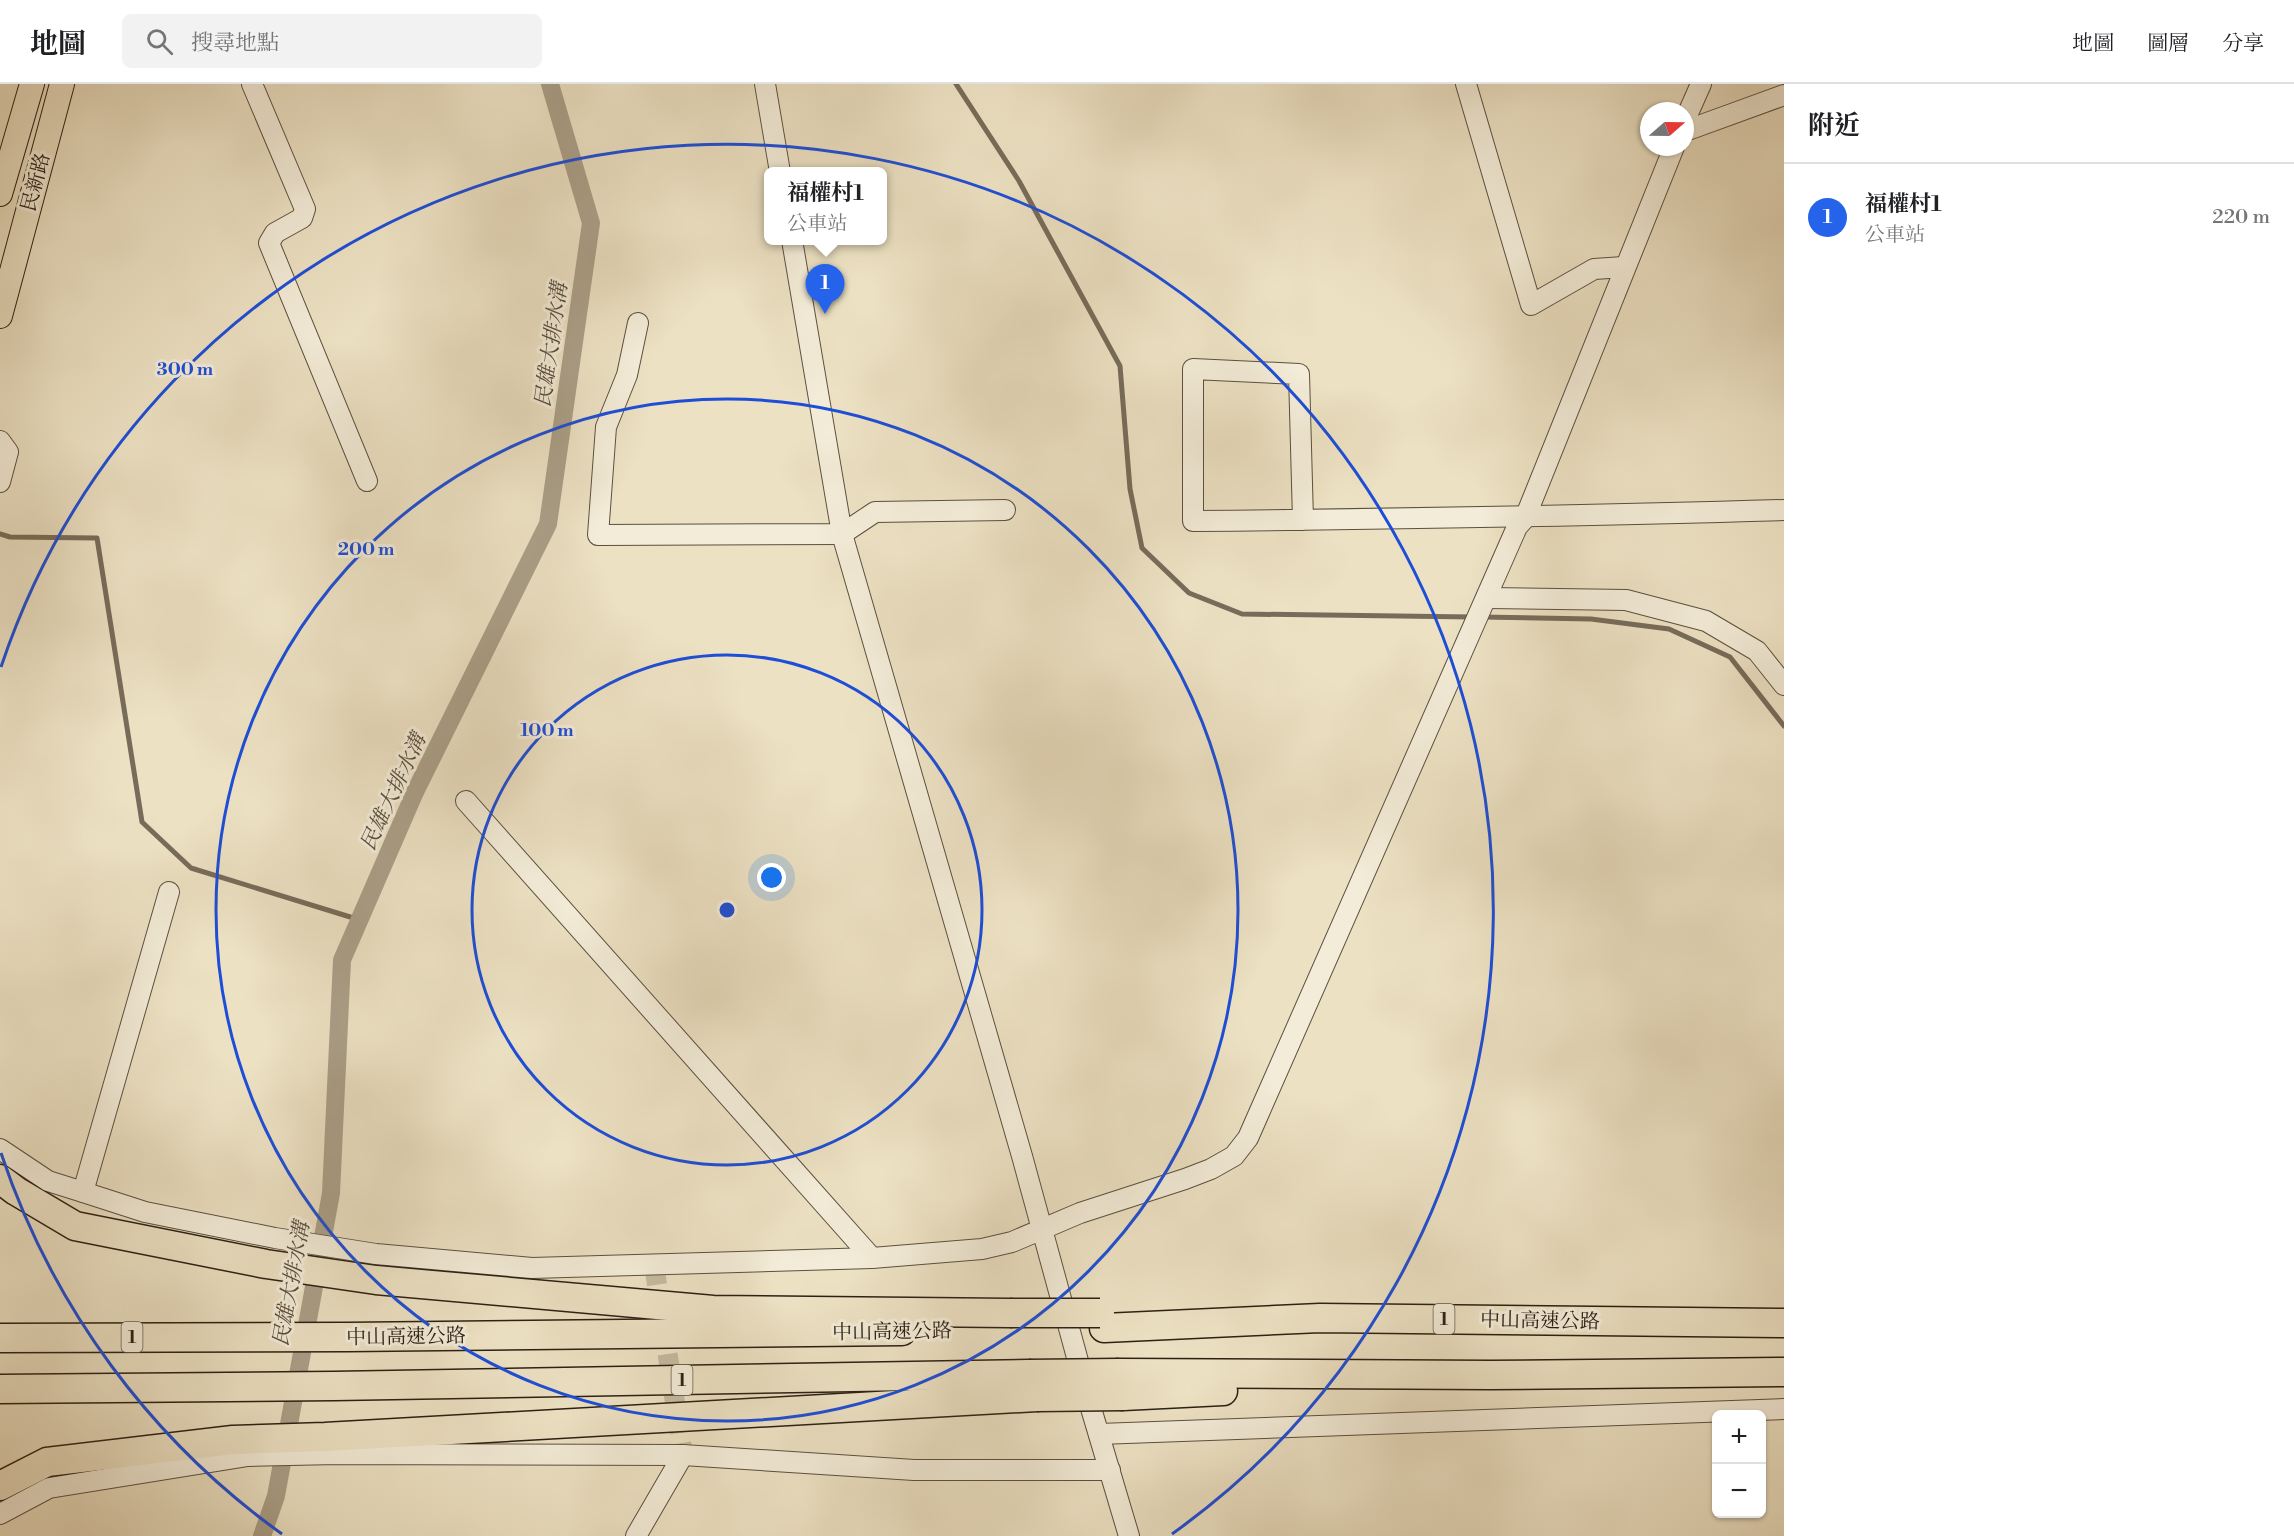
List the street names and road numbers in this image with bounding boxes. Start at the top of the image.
street label: 民新路 [17,150,56,215]
road number: 1 [1434,1304,1454,1334]
street label: 中山高速公路 [1480,1308,1600,1335]
street label: 中山高速公路 [832,1319,952,1346]
road number: 1 [122,1322,142,1352]
street label: 中山高速公路 [346,1324,466,1351]
road number: 1 [672,1365,692,1395]

